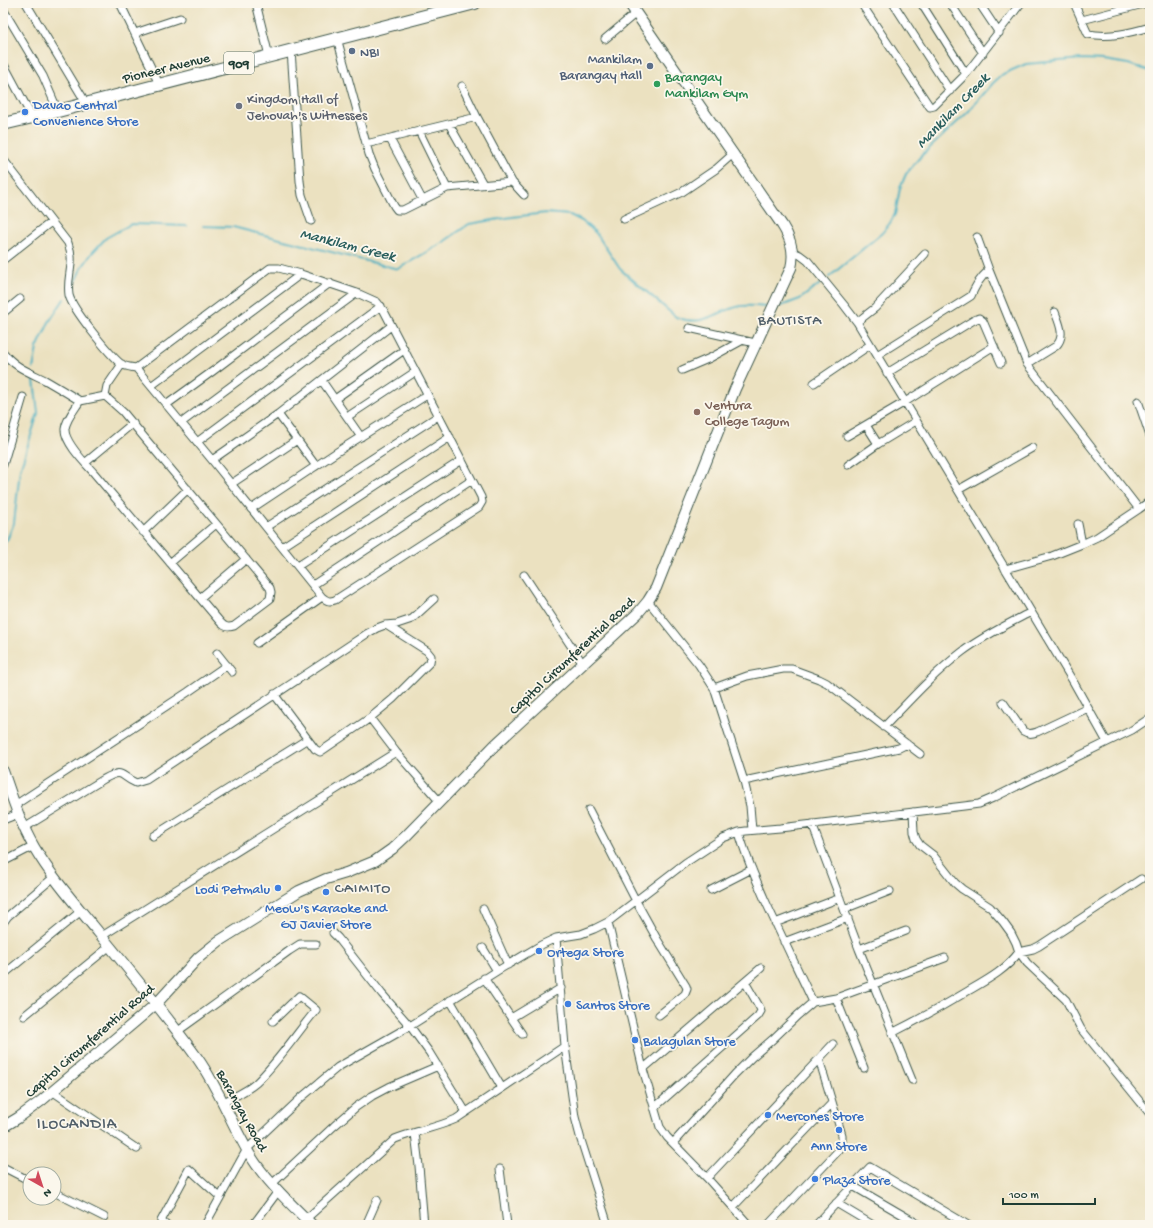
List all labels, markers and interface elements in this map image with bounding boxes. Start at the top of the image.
place label: NBI [360,45,380,62]
marker: NBI [347,46,357,56]
street label: Pioneer Avenue [120,50,213,89]
road number: 909 [224,52,254,74]
place label: Mankilam Barangay Hall [559,52,642,85]
marker: Mankilam Barangay Hall [645,61,655,71]
water label: Mankilam Creek [913,69,995,153]
place label: Barangay Mankilam Gym [664,70,748,103]
marker: Barangay Mankilam Gym [652,79,662,89]
place label: Kingdom Hall of Jehovah's Witnesses [247,92,368,125]
place label: Davao Central Convenience Store [32,98,139,131]
marker: Kingdom Hall of Jehovah's Witnesses [234,101,244,111]
marker: Davao Central Convenience Store [20,107,30,117]
water label: Mankilam Creek [298,225,398,267]
district label: BAUTISTA [757,312,822,330]
place label: Ventura College Tagum [704,398,789,431]
marker: Ventura College Tagum [692,407,702,417]
street label: Capitol Circumferential Road [506,593,640,719]
district label: CAIMITO [335,880,391,898]
place label: Lodi Petmalu [195,882,270,899]
marker: Lodi Petmalu [273,883,283,893]
marker: Meow's Karaoke and GJ Javier Store [321,887,331,897]
place label: Meow's Karaoke and GJ Javier Store [265,901,389,934]
place label: Ortega Store [547,945,625,962]
marker: Ortega Store [534,946,544,956]
street label: Capitol Circumferential Road [23,980,160,1103]
place label: Santos Store [576,998,651,1015]
marker: Santos Store [563,999,573,1009]
place label: Balagulan Store [642,1034,737,1051]
marker: Balagulan Store [630,1035,640,1045]
street label: Barangay Road [211,1066,271,1157]
place label: Mercones Store [776,1109,865,1126]
marker: Mercones Store [763,1110,773,1120]
district label: ILOCANDIA [37,1116,118,1135]
marker: Ann Store [834,1125,844,1135]
place label: Ann Store [811,1139,868,1156]
north arrow [22,1166,62,1206]
place label: Plaza Store [822,1173,891,1190]
marker: Plaza Store [810,1174,820,1184]
scale bar [1003,1180,1095,1206]
text: N [40,1185,54,1199]
text: 100 m [1008,1189,1039,1203]

